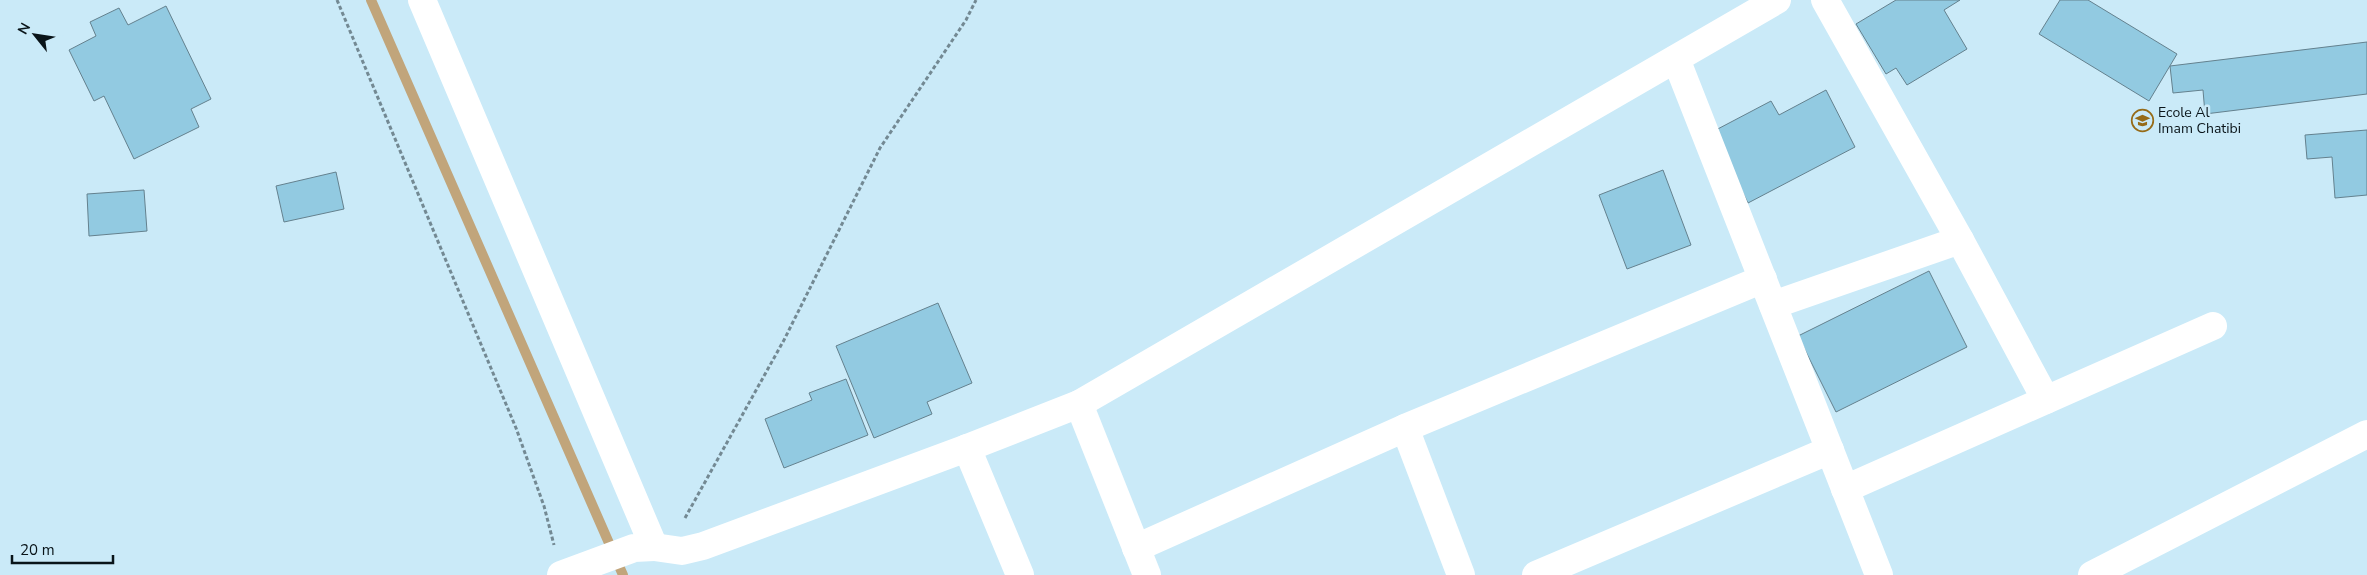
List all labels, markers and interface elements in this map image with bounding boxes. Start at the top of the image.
north arrow [10,10,60,60]
text: N [13,19,35,38]
place label: Ecole Al Imam Chatibi [2158,103,2241,138]
school or university icon: Ecole Al Imam Chatibi [2130,108,2154,132]
scale bar [12,532,114,564]
text: 20 m [20,540,55,560]

